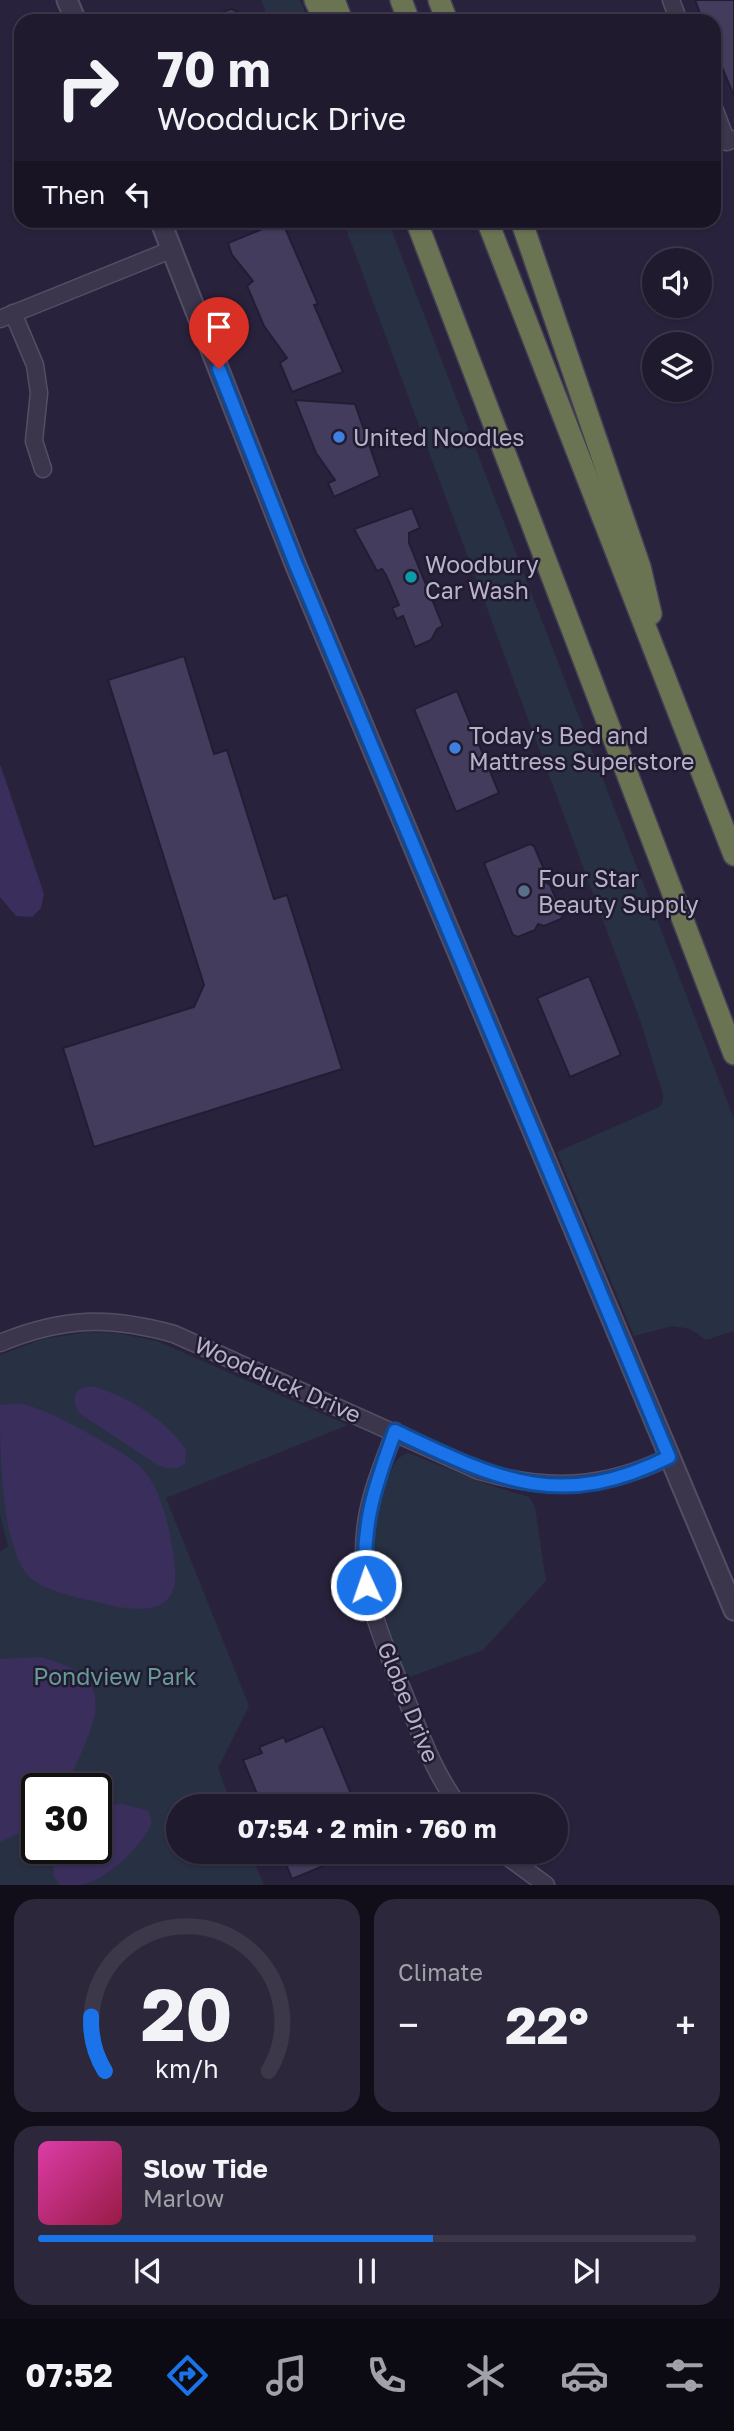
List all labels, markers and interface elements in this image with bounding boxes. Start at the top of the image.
text: 70 m [157,39,271,98]
icon: right [42,42,133,133]
text: Woodduck Drive [157,99,406,137]
icon: left [119,175,157,213]
text: Then [42,179,105,210]
map controls [642,248,712,402]
button: sound [642,248,712,318]
pin [189,297,249,369]
icon: arrive [200,308,238,346]
button: layers [642,332,712,402]
place label: United Noodles [353,423,524,451]
marker: United Noodles [331,429,347,445]
place label: Woodbury Car Wash [425,550,539,604]
marker: Woodbury Car Wash [403,569,419,585]
place label: Today's Bed and Mattress Superstore [469,721,694,775]
marker: Today's Bed and Mattress Superstore [447,740,463,756]
place label: Four Star Beauty Supply [538,864,699,918]
marker: Four Star Beauty Supply [516,883,532,899]
street label: Woodduck Drive [190,1330,366,1428]
position arrow [329,1548,403,1622]
street label: Globe Drive [372,1638,446,1766]
park label: Pondview Park [33,1662,197,1690]
speed limit sign: 30 [21,1773,112,1864]
text: 07:54 · 2 min · 760 m [238,1813,496,1844]
text: Climate [398,1958,483,1986]
text: 20 [141,1971,233,2058]
text: 22° [505,1993,589,2055]
text: − [398,2002,419,2047]
text: + [675,2002,696,2047]
text: km/h [155,2053,219,2084]
text: Slow Tide [143,2153,268,2184]
text: Marlow [143,2184,224,2212]
icon: previous [129,2252,167,2290]
icon: pause [348,2252,386,2290]
icon: next [567,2252,605,2290]
icon: directions [163,2351,212,2400]
icon: music [262,2351,311,2400]
icon: phone [362,2351,411,2400]
icon: climate [461,2351,510,2400]
icon: car [560,2351,609,2400]
icon: filters [660,2351,709,2400]
text: 07:52 [25,2356,113,2394]

